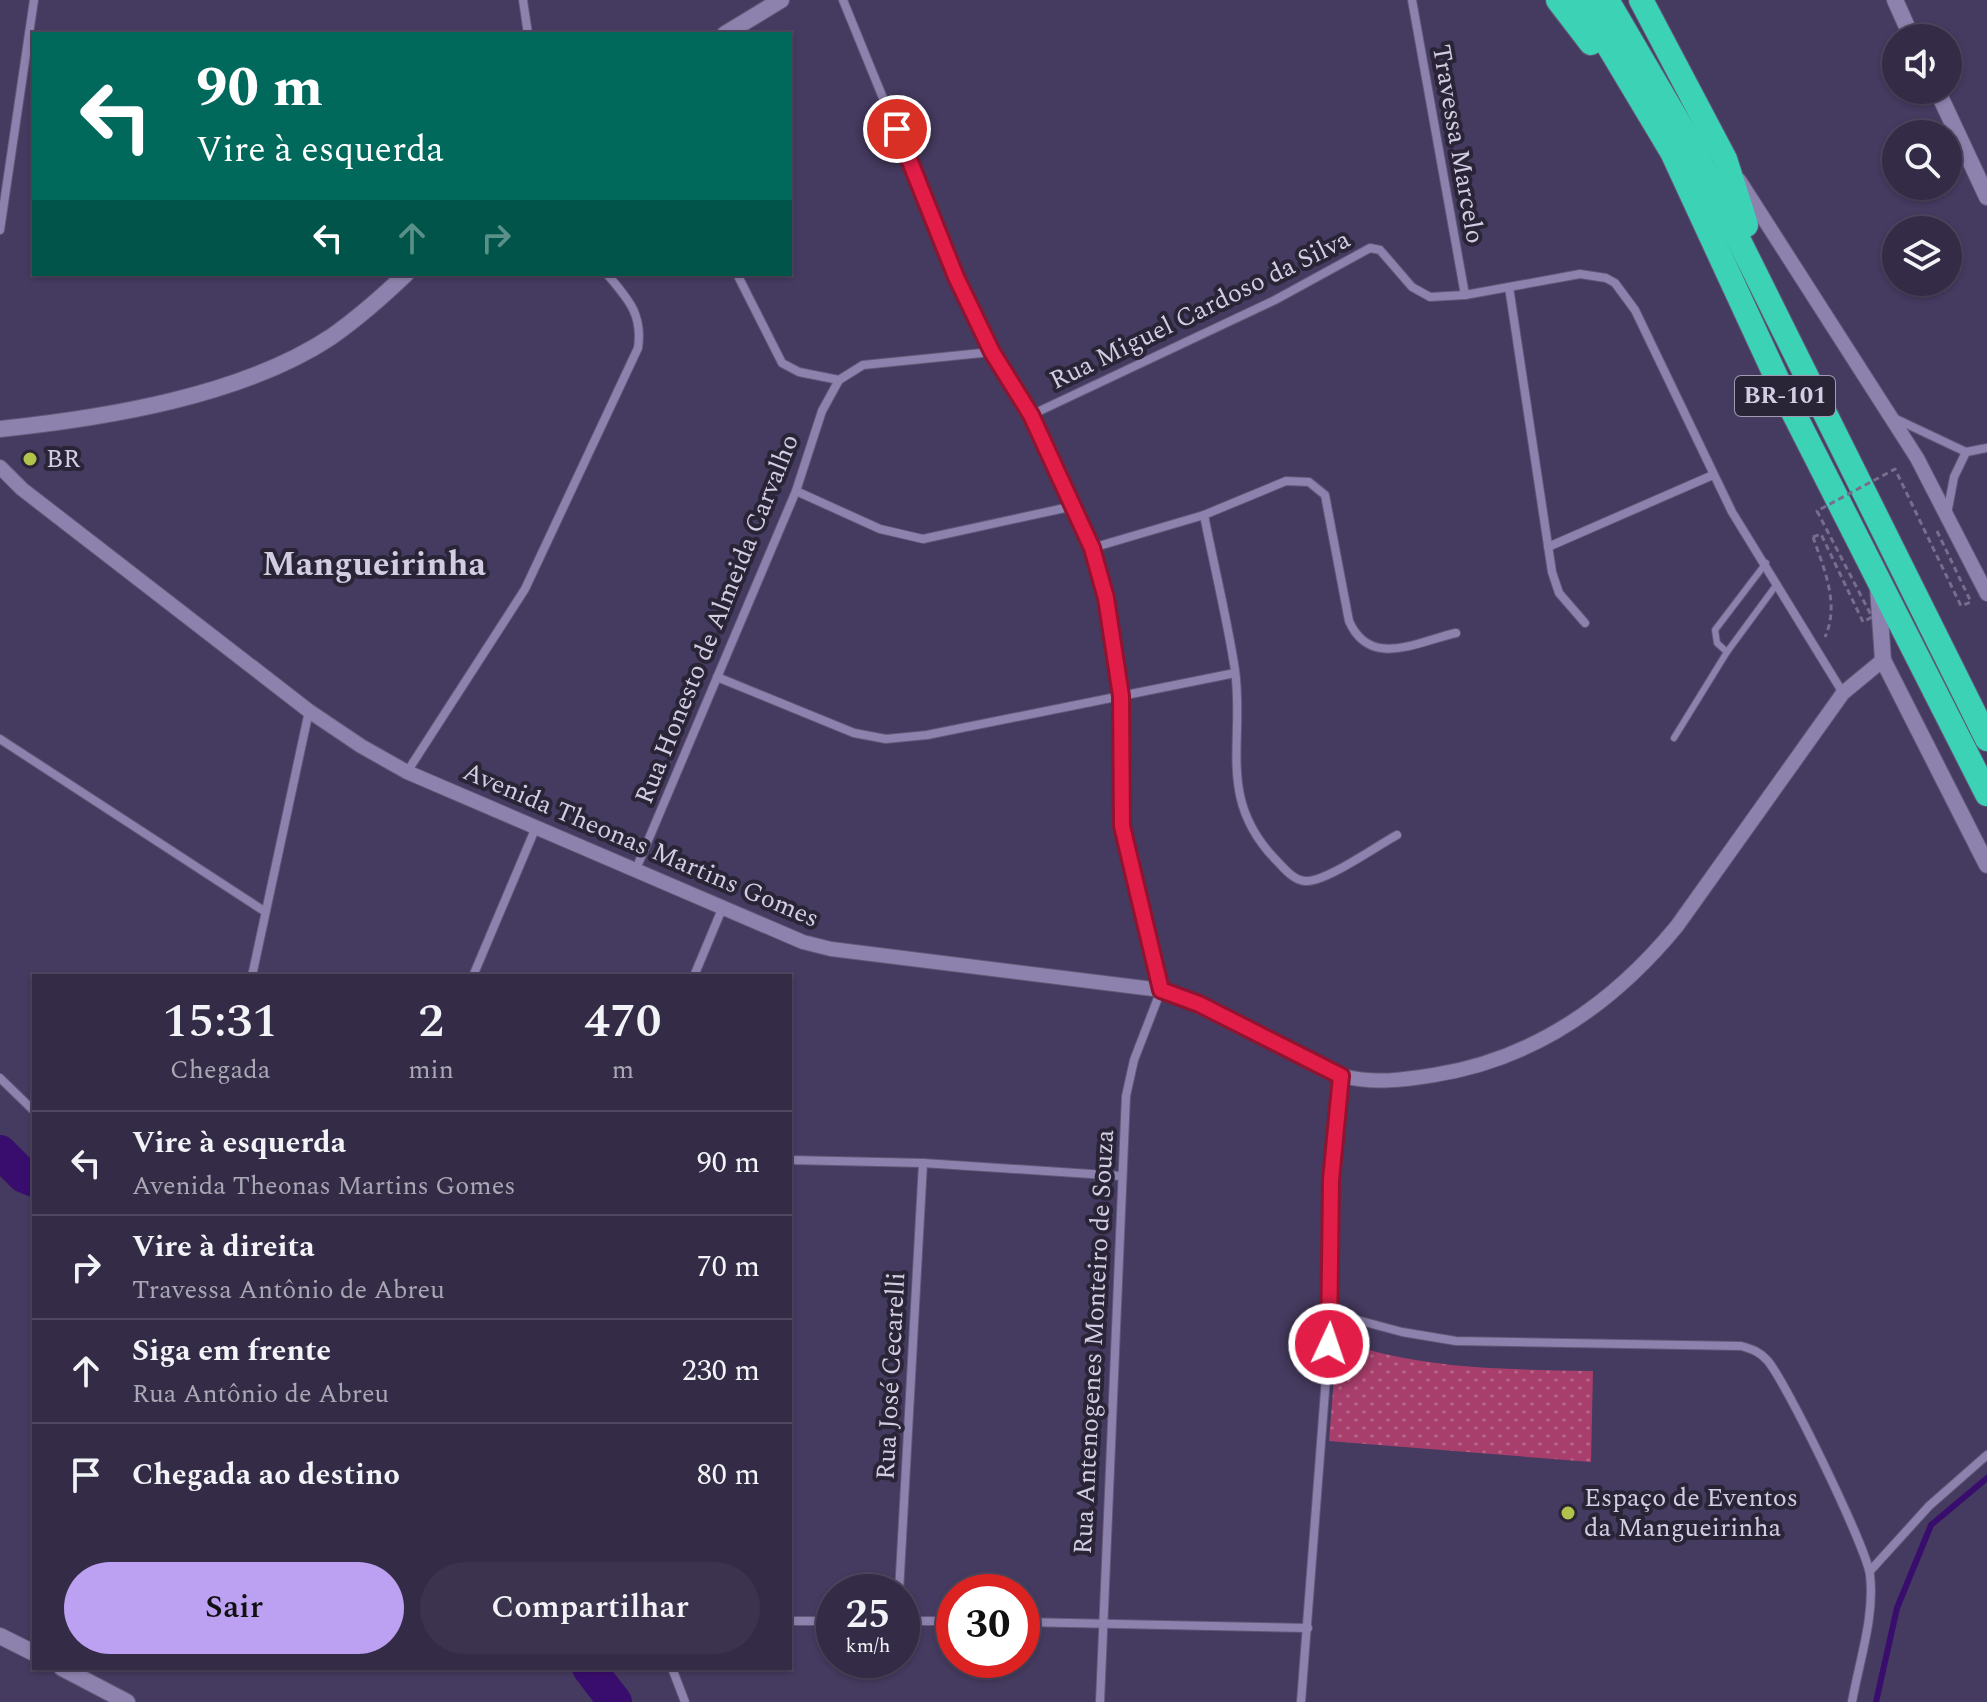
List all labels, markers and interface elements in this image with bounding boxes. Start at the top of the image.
map controls [1882,24,1962,296]
button: sound [1882,24,1962,104]
street label: Travessa Marcelo [1421,41,1495,247]
text: 90 m [196,46,323,131]
icon: left [64,64,168,168]
pin [863,95,931,163]
icon: arrive [875,107,919,151]
button: search [1882,120,1962,200]
text: Vire à esquerda [196,123,444,178]
icon: left [306,216,350,260]
icon: ahead [390,216,434,260]
icon: right [474,216,518,260]
button: layers [1882,216,1962,296]
street label: Rua Miguel Cardoso da Silva [1043,219,1357,400]
road number: BR-101 [1735,376,1835,416]
street label: Rua Honesto de Almeida Carvalho [624,428,810,810]
place label: BR [46,439,81,479]
marker: BR [21,450,39,468]
district label: Mangueirinha [262,539,487,591]
street label: Avenida Theonas Martins Gomes [457,752,825,938]
text: 15:31 [162,985,278,1058]
text: 2 [418,985,444,1058]
text: 470 [584,985,662,1058]
text: Chegada [170,1050,270,1090]
text: min [408,1050,454,1090]
text: m [612,1050,634,1090]
text: Vire à esquerda [132,1120,346,1166]
street label: Rua Antenogenes Monteiro de Souza [1063,1128,1125,1555]
text: 90 m [697,1140,760,1186]
icon: left [64,1141,108,1185]
text: Avenida Theonas Martins Gomes [132,1166,516,1206]
text: Vire à direita [132,1224,315,1270]
text: 70 m [697,1244,760,1290]
icon: right [64,1245,108,1289]
text: Travessa Antônio de Abreu [132,1270,445,1310]
street label: Rua José Cecarelli [866,1271,916,1481]
position arrow [1287,1302,1371,1386]
text: Siga em frente [132,1328,331,1374]
text: 230 m [682,1348,760,1394]
icon: ahead [64,1349,108,1393]
text: Rua Antônio de Abreu [132,1374,389,1414]
text: Chegada ao destino [132,1452,400,1498]
text: 80 m [697,1452,760,1498]
icon: arrive [64,1453,108,1497]
place label: Espaço de Eventos da Mangueirinha [1584,1478,1798,1548]
marker: Espaço de Eventos da Mangueirinha [1559,1504,1577,1522]
button: Sair [64,1562,404,1654]
button: Compartilhar [420,1562,760,1654]
speed limit sign: 30 [936,1574,1040,1678]
text: 25 [846,1585,890,1646]
text: km/h [846,1631,891,1661]

